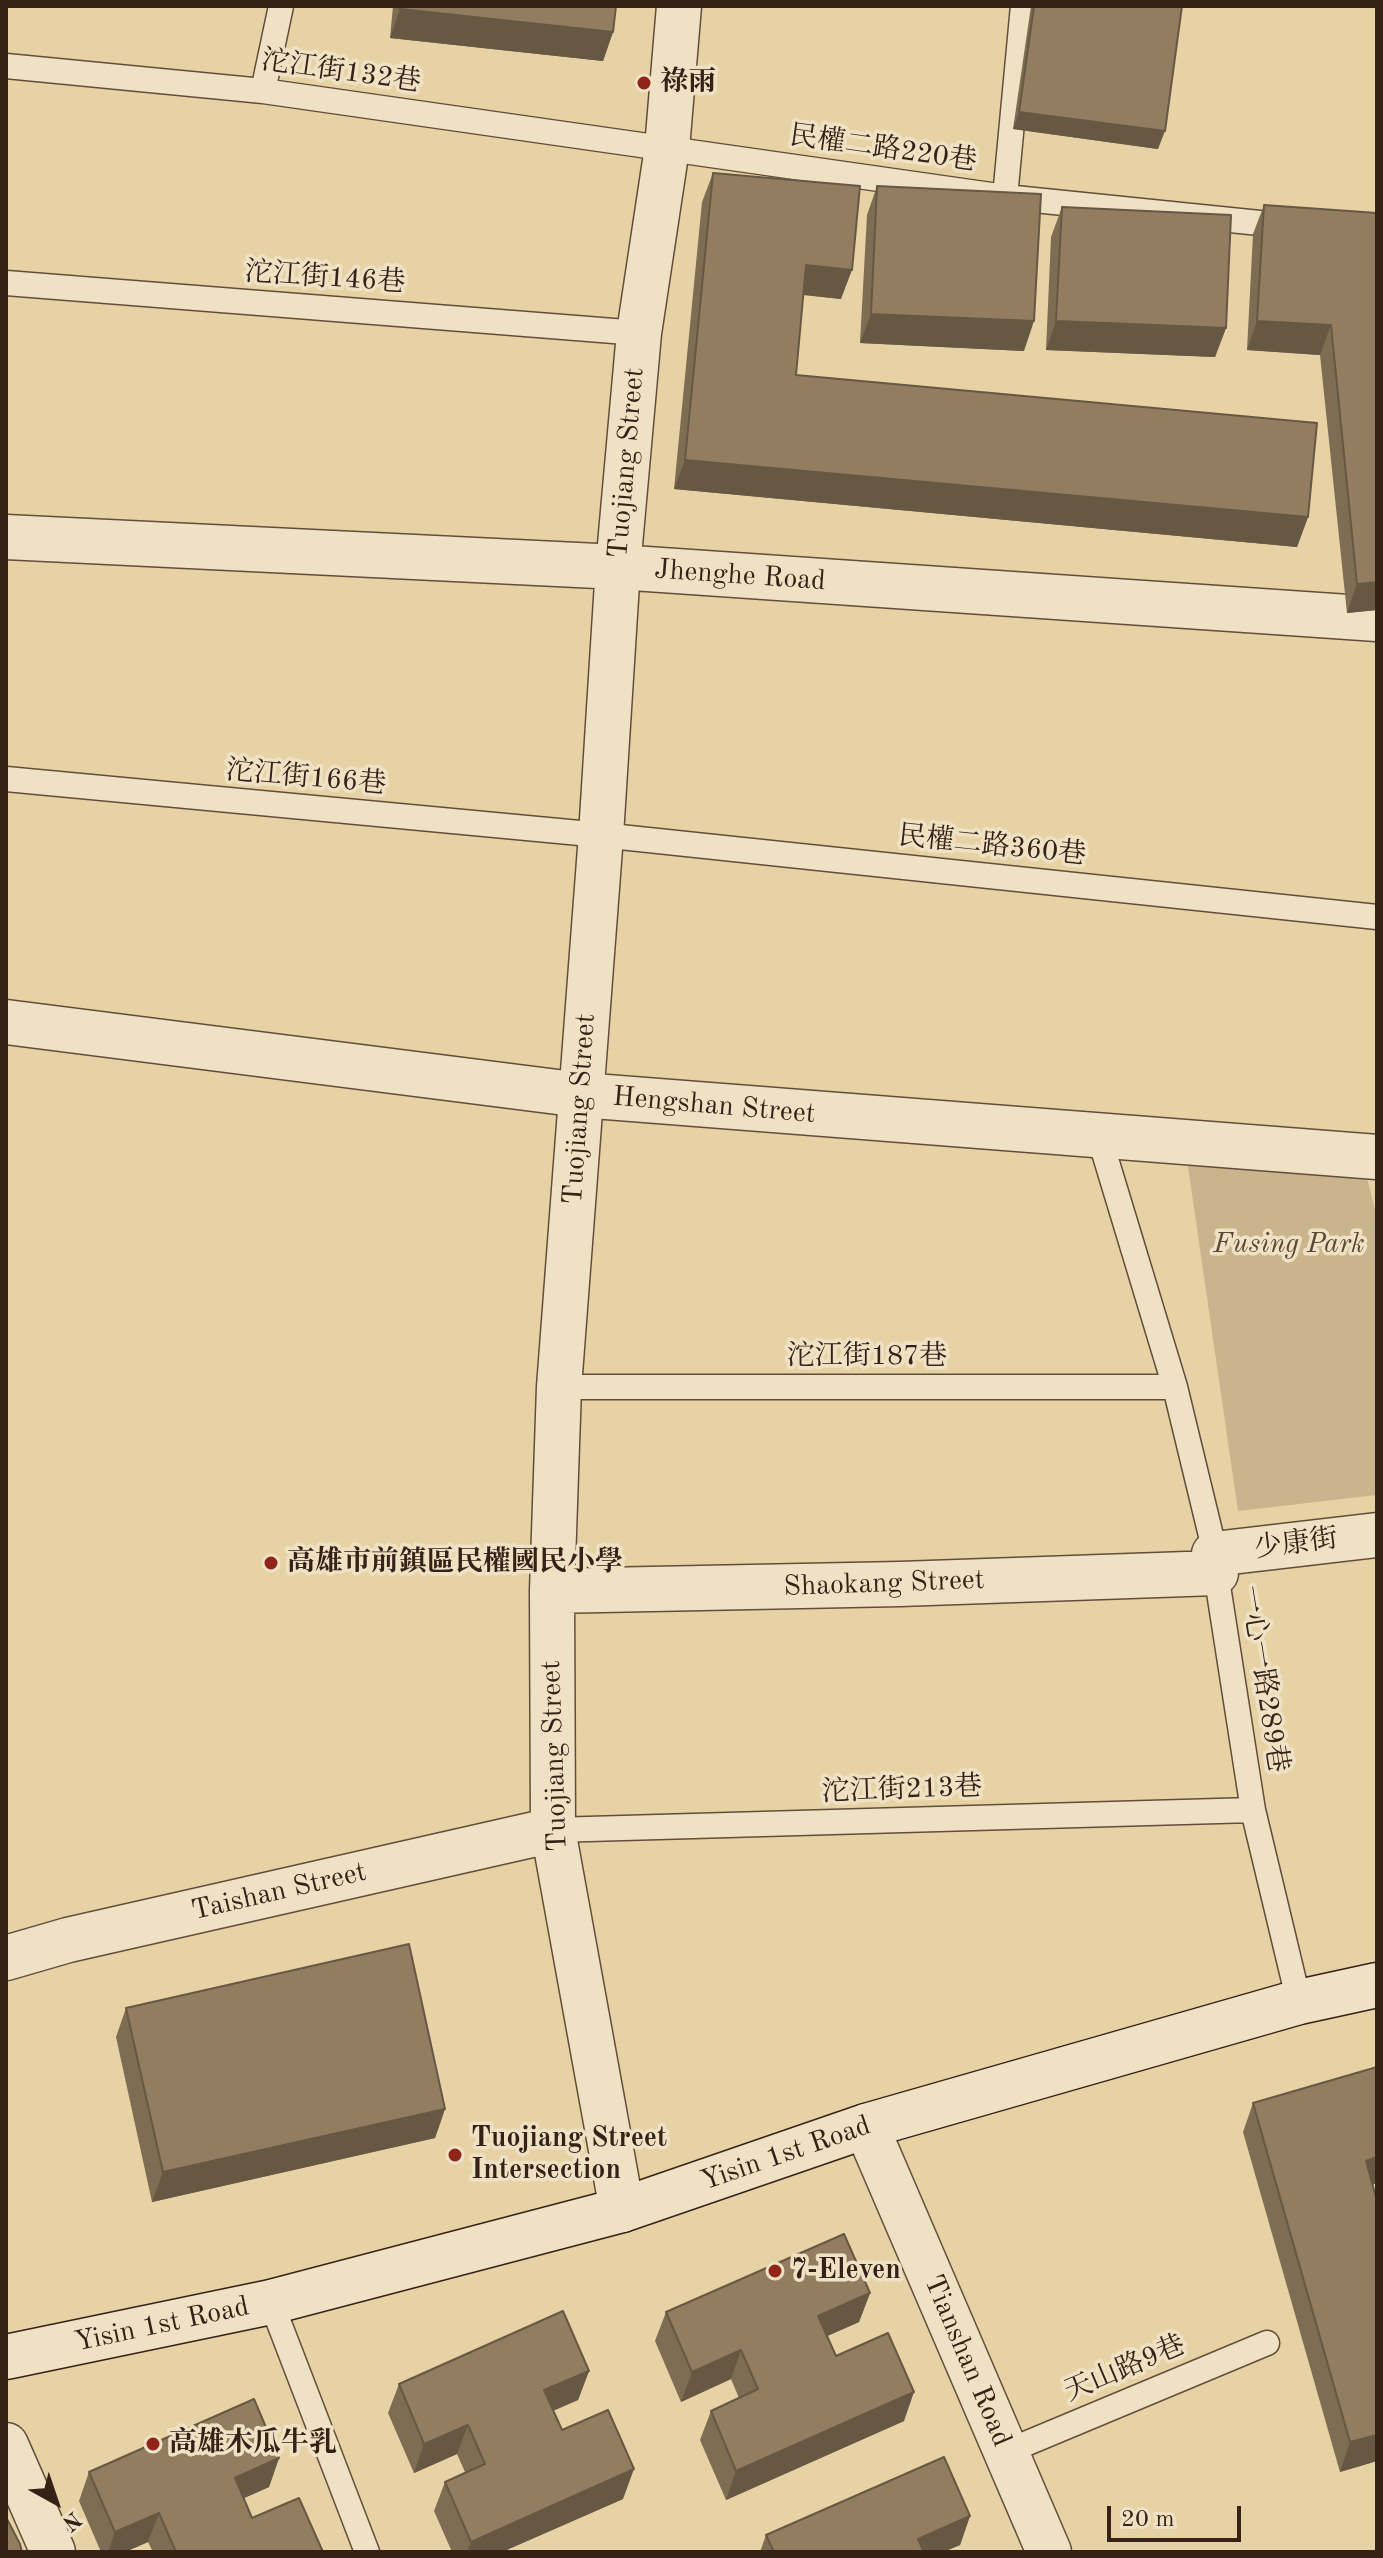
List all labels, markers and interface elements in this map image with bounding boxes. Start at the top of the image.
street label: 沱江街132巷 [259,44,423,100]
place label: 祿雨 [660,66,716,100]
marker: 祿雨 [635,74,653,92]
street label: 民權二路220巷 [787,119,979,179]
street label: 沱江街146巷 [244,256,406,300]
street label: Tuojiang Street [602,366,652,560]
street label: Jhenghe Road [653,553,827,599]
street label: 沱江街166巷 [224,754,388,802]
street label: 民權二路360巷 [896,819,1088,873]
street label: Tuojiang Street [557,1012,603,1206]
street label: Hengshan Street [611,1080,817,1132]
park label: Fusing Park [1213,1228,1365,1262]
street label: 沱江街187巷 [787,1340,947,1374]
street label: 少康街 [1252,1522,1340,1566]
place label: 高雄市前鎮區民權國民小學 [287,1546,623,1580]
marker: 高雄市前鎮區民權國民小學 [262,1554,280,1572]
street label: Shaokang Street [783,1564,985,1604]
street label: 一心一路289巷 [1232,1583,1294,1775]
street label: Tuojiang Street [535,1660,575,1852]
street label: 沱江街213巷 [821,1770,983,1810]
street label: Taishan Street [188,1856,370,1928]
street label: Yisin 1st Road [697,2109,875,2199]
place label: Tuojiang Street Intersection [471,2122,667,2188]
marker: Tuojiang Street Intersection [446,2146,464,2164]
place label: 7-Eleven [791,2254,901,2288]
marker: 7-Eleven [766,2262,784,2280]
street label: Tianshan Road [916,2270,1018,2452]
street label: Yisin 1st Road [72,2290,252,2360]
street label: 天山路9巷 [1059,2328,1191,2410]
place label: 高雄木瓜牛乳 [169,2427,337,2461]
marker: 高雄木瓜牛乳 [144,2435,162,2453]
north arrow [16,2462,96,2542]
scale bar [1111,2490,1245,2540]
text: N [58,2507,85,2534]
text: 20 m [1121,2508,1175,2532]

